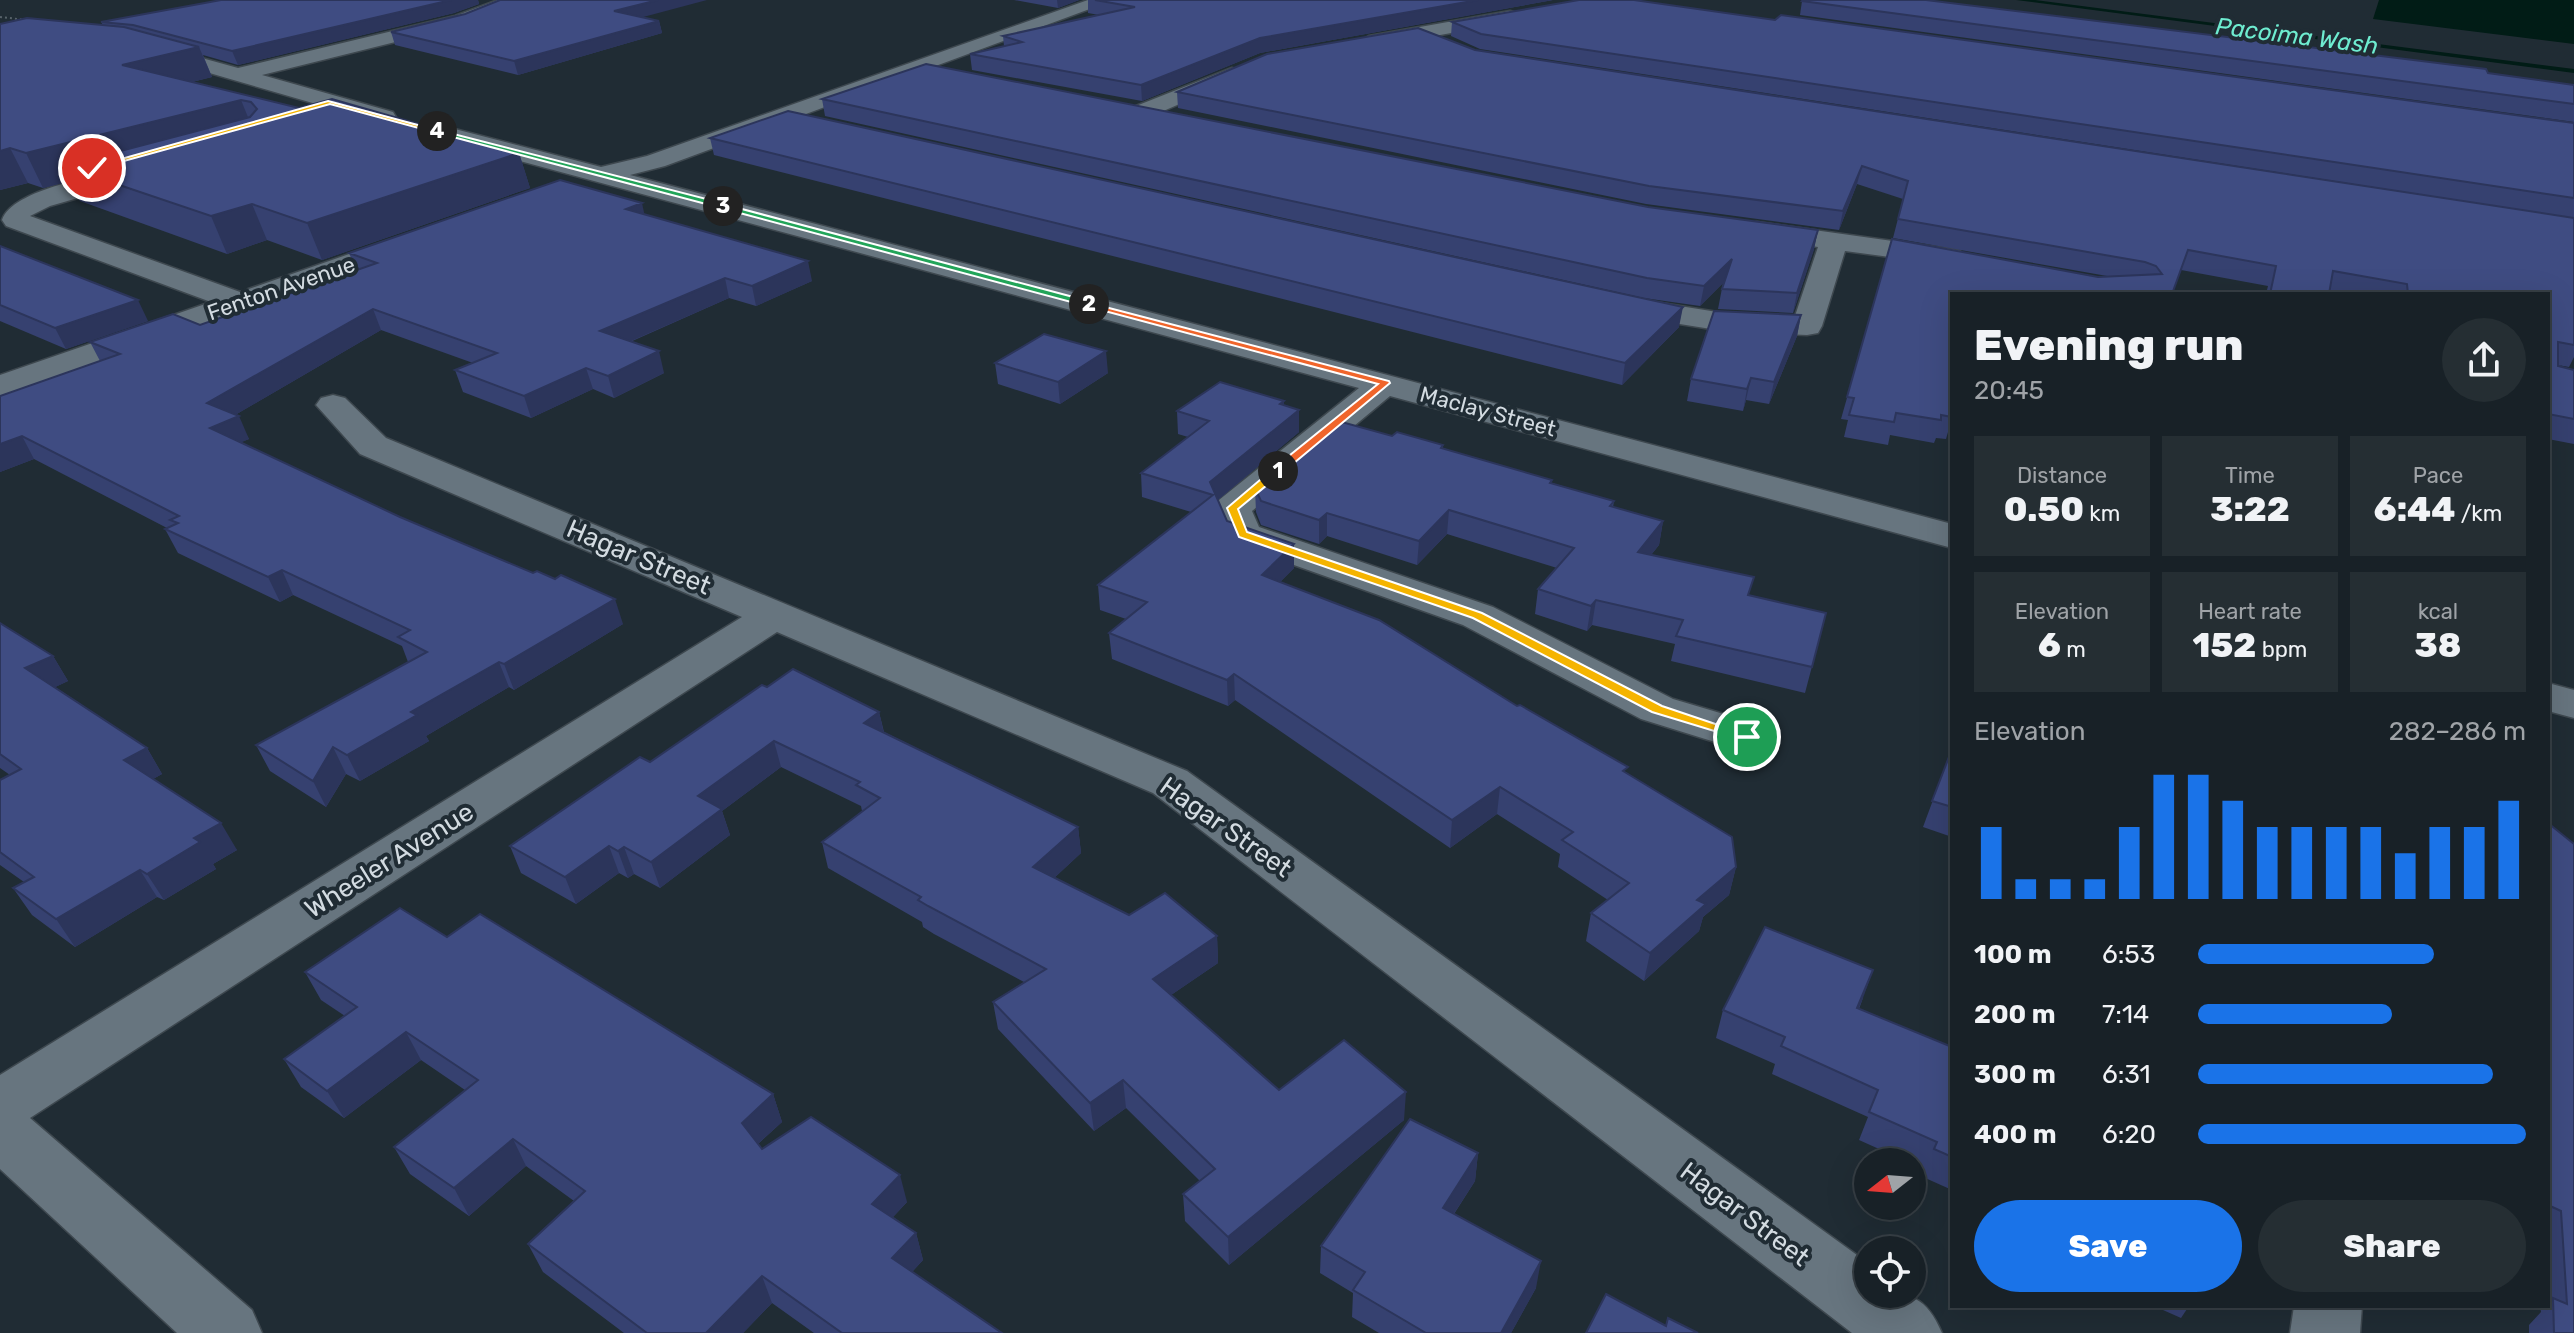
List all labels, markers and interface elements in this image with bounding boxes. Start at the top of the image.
water label: Pacoima Wash [2214,12,2380,60]
pin: 4 [417,111,457,151]
text: 4 [429,117,445,144]
pin [58,134,126,202]
icon: check [70,146,114,190]
pin: 3 [703,186,743,226]
text: 3 [716,192,730,219]
street label: Fenton Avenue [204,251,359,326]
pin: 2 [1069,284,1109,324]
text: 2 [1082,290,1096,317]
button: share [2442,318,2526,402]
text: Evening run [1974,319,2243,371]
text: 20:45 [1974,375,2044,406]
street label: Maclay Street [1417,380,1559,443]
pin: 1 [1258,451,1298,491]
text: 1 [1273,457,1283,484]
text: Distance [2017,462,2107,489]
text: Time [2225,462,2275,489]
text: Pace [2413,462,2463,489]
text: 0.50 [2004,489,2084,530]
text: 3:22 [2210,489,2290,530]
text: 6:44 [2374,489,2455,530]
text: km [2084,500,2120,527]
text: /km [2455,500,2502,527]
street label: Hagar Street [562,513,716,602]
text: Elevation [2015,598,2109,625]
text: Heart rate [2198,598,2302,625]
text: kcal [2418,598,2458,625]
text: 6 [2038,625,2061,666]
text: 152 [2193,625,2256,666]
text: 38 [2415,625,2461,666]
text: m [2061,636,2086,663]
text: bpm [2256,636,2307,663]
pin [1713,703,1781,771]
icon: arrive [1725,715,1769,759]
text: Elevation [1974,716,2085,747]
text: 282–286 m [2389,716,2526,747]
street label: Hagar Street [1154,771,1298,884]
street label: Wheeler Avenue [299,796,479,925]
text: 100 m [1974,939,2052,970]
text: 6:53 [2102,939,2155,970]
text: 200 m [1974,999,2056,1030]
text: 7:14 [2102,999,2149,1030]
text: 300 m [1974,1059,2056,1090]
text: 6:31 [2102,1059,2151,1090]
text: 400 m [1974,1119,2056,1150]
text: 6:20 [2102,1119,2156,1150]
north arrow [1854,1148,1926,1220]
map controls [1854,1148,1926,1308]
street label: Hagar Street [1674,1156,1815,1273]
button: Save [1974,1200,2242,1292]
button: Share [2258,1200,2526,1292]
button: locate [1854,1236,1926,1308]

